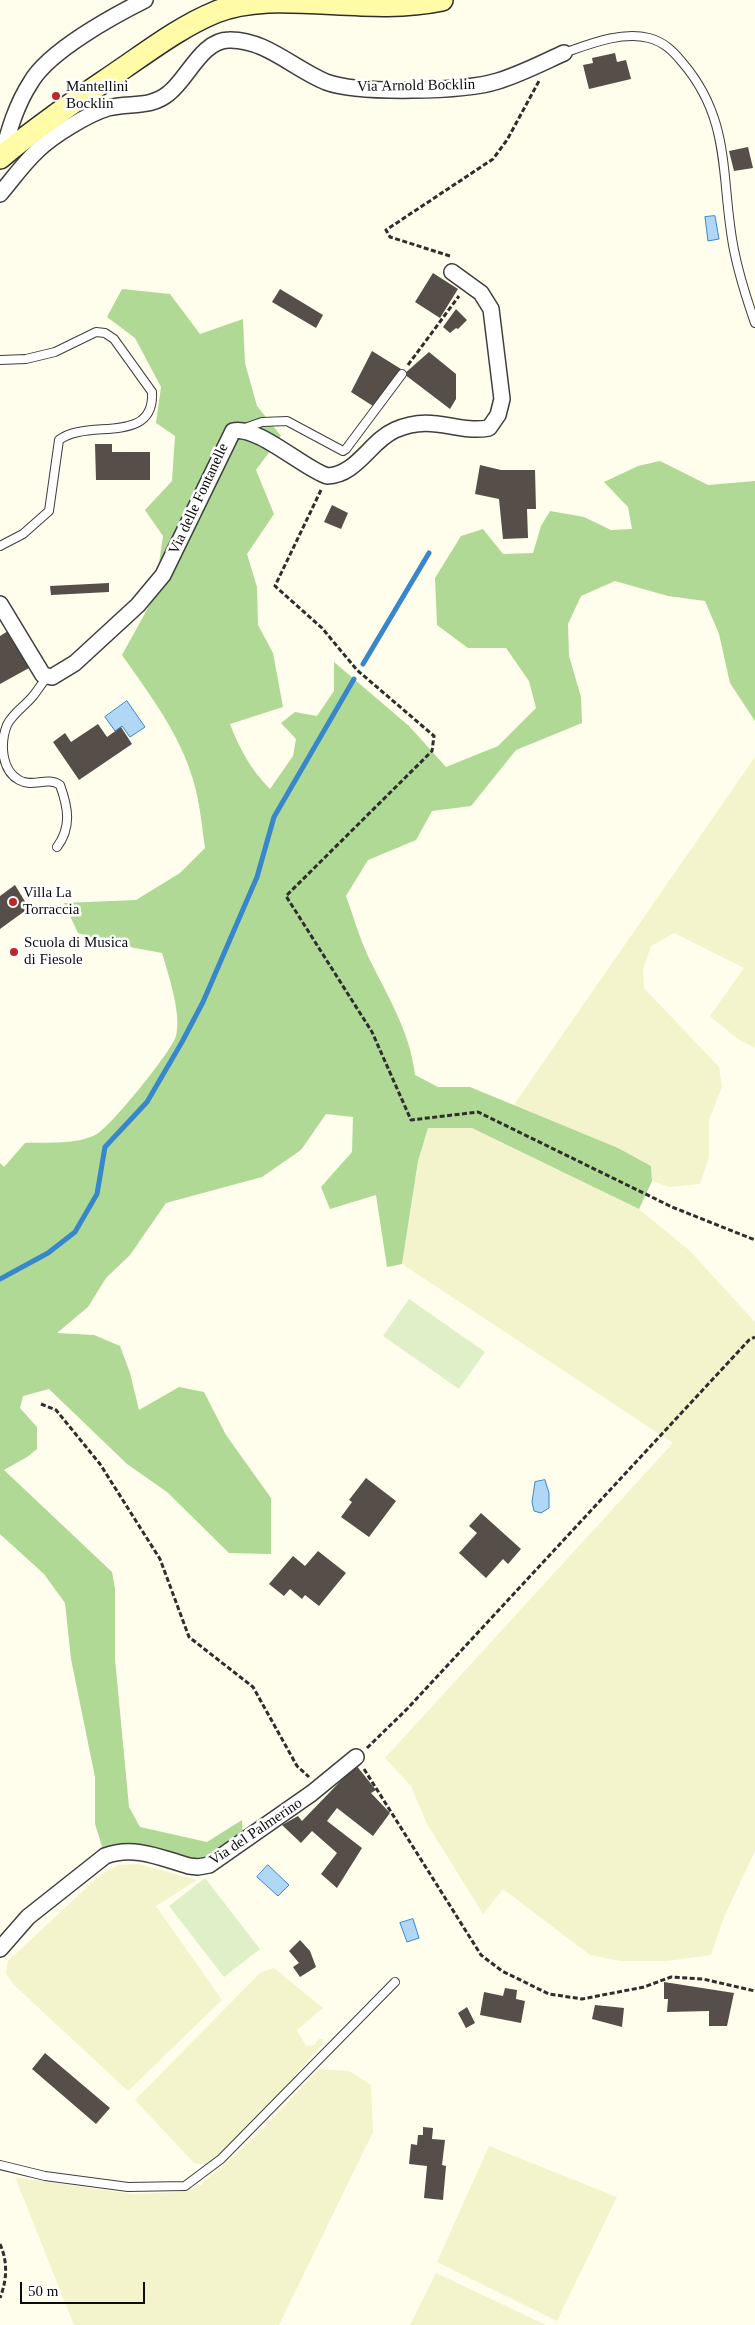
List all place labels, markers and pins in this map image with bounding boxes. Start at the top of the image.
place label: Mantellini Bocklin [66,78,128,113]
marker: Mantellini Bocklin [50,90,62,102]
place label: Villa La Torraccia [23,884,79,919]
marker: Villa La Torraccia [7,896,19,908]
place label: Scuola di Musica di Fiesole [24,934,128,969]
marker: Scuola di Musica di Fiesole [8,946,20,958]

